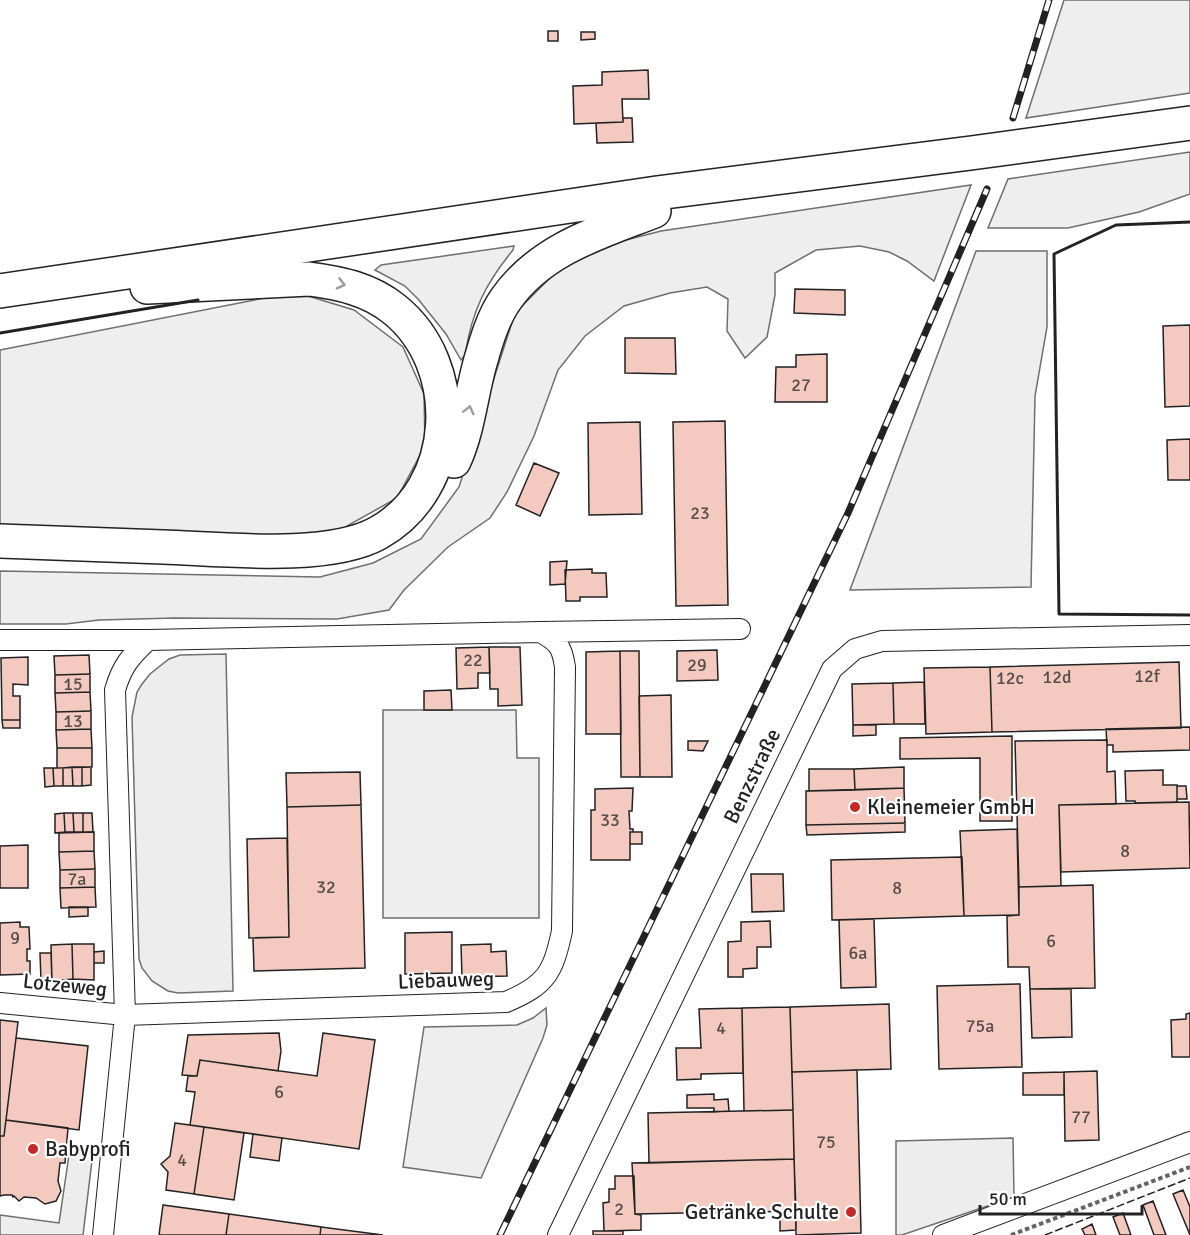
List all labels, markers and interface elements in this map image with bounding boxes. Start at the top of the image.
one-way arrow [336,277,346,290]
house number: 27 [791,374,811,396]
one-way arrow [461,406,474,416]
house number: 23 [690,502,710,524]
house number: 22 [463,649,483,671]
house number: 29 [687,654,707,676]
house number: 12f [1134,665,1161,687]
house number: 12d [1043,666,1071,688]
house number: 12c [996,667,1024,689]
house number: 15 [63,673,83,695]
house number: 13 [63,710,83,732]
street label: Benzstraße [718,724,786,828]
place label: Kleinemeier GmbH [867,794,1035,820]
marker: Kleinemeier GmbH [848,800,862,814]
house number: 33 [600,809,620,831]
house number: 8 [1120,840,1130,862]
house number: 7a [68,868,86,890]
house number: 32 [316,876,336,898]
house number: 8 [892,877,902,899]
house number: 9 [10,927,20,949]
house number: 6 [1046,930,1056,952]
house number: 6a [849,942,867,964]
street label: Liebauweg [397,965,495,995]
street label: Lotzeweg [22,968,108,1002]
house number: 75a [966,1015,994,1037]
house number: 4 [716,1017,726,1039]
house number: 6 [274,1081,284,1103]
house number: 77 [1071,1106,1091,1128]
house number: 75 [816,1131,836,1153]
place label: Babyprofi [45,1136,131,1162]
marker: Babyprofi [26,1142,40,1156]
house number: 4 [177,1149,187,1171]
scale bar [980,1178,1142,1216]
text: 50 m [989,1188,1027,1210]
house number: 2 [614,1198,624,1220]
place label: Getränke Schulte [685,1199,839,1225]
marker: Getränke Schulte [844,1205,858,1219]

